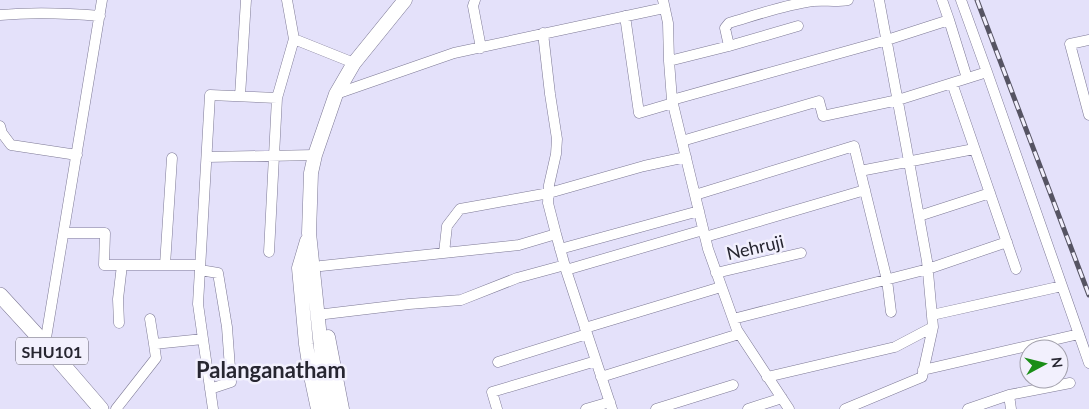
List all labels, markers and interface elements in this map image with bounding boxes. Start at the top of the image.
street label: Nehruji [724,230,786,264]
road number: SHU101 [16,338,88,364]
north arrow [1019,339,1069,389]
district label: Palanganatham [196,356,346,383]
text: N [1048,356,1066,369]

